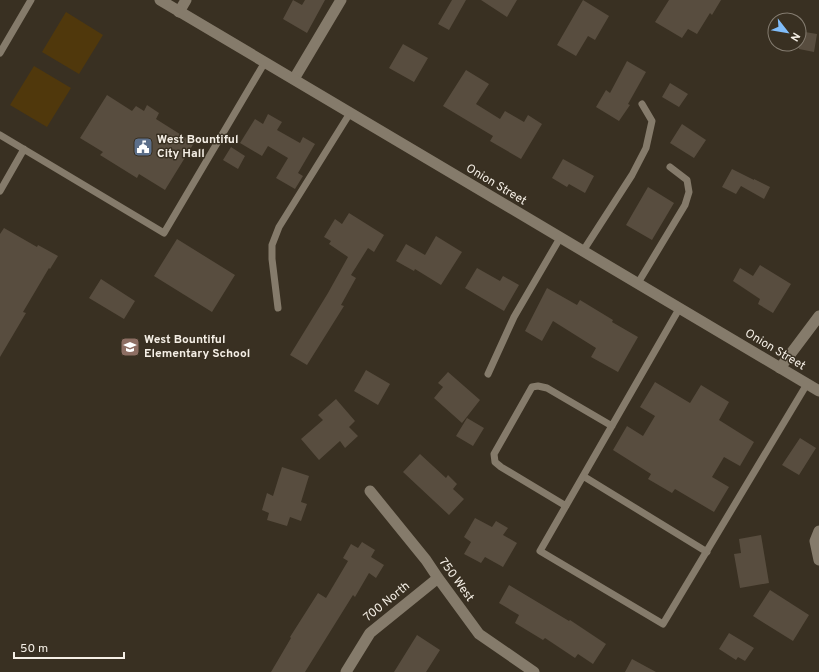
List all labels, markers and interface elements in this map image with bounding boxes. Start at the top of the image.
north arrow [767,12,807,52]
text: N [787,30,803,44]
place label: West Bountiful City Hall [157,132,238,162]
public building icon: West Bountiful City Hall [132,136,154,158]
street label: Onion Street [463,161,529,209]
street label: Onion Street [742,326,808,374]
place label: West Bountiful Elementary School [144,332,250,362]
school or university icon: West Bountiful Elementary School [119,336,141,358]
street label: 750 West [435,555,477,605]
street label: 700 North [361,578,413,626]
scale bar [14,634,124,660]
text: 50 m [20,641,48,657]

